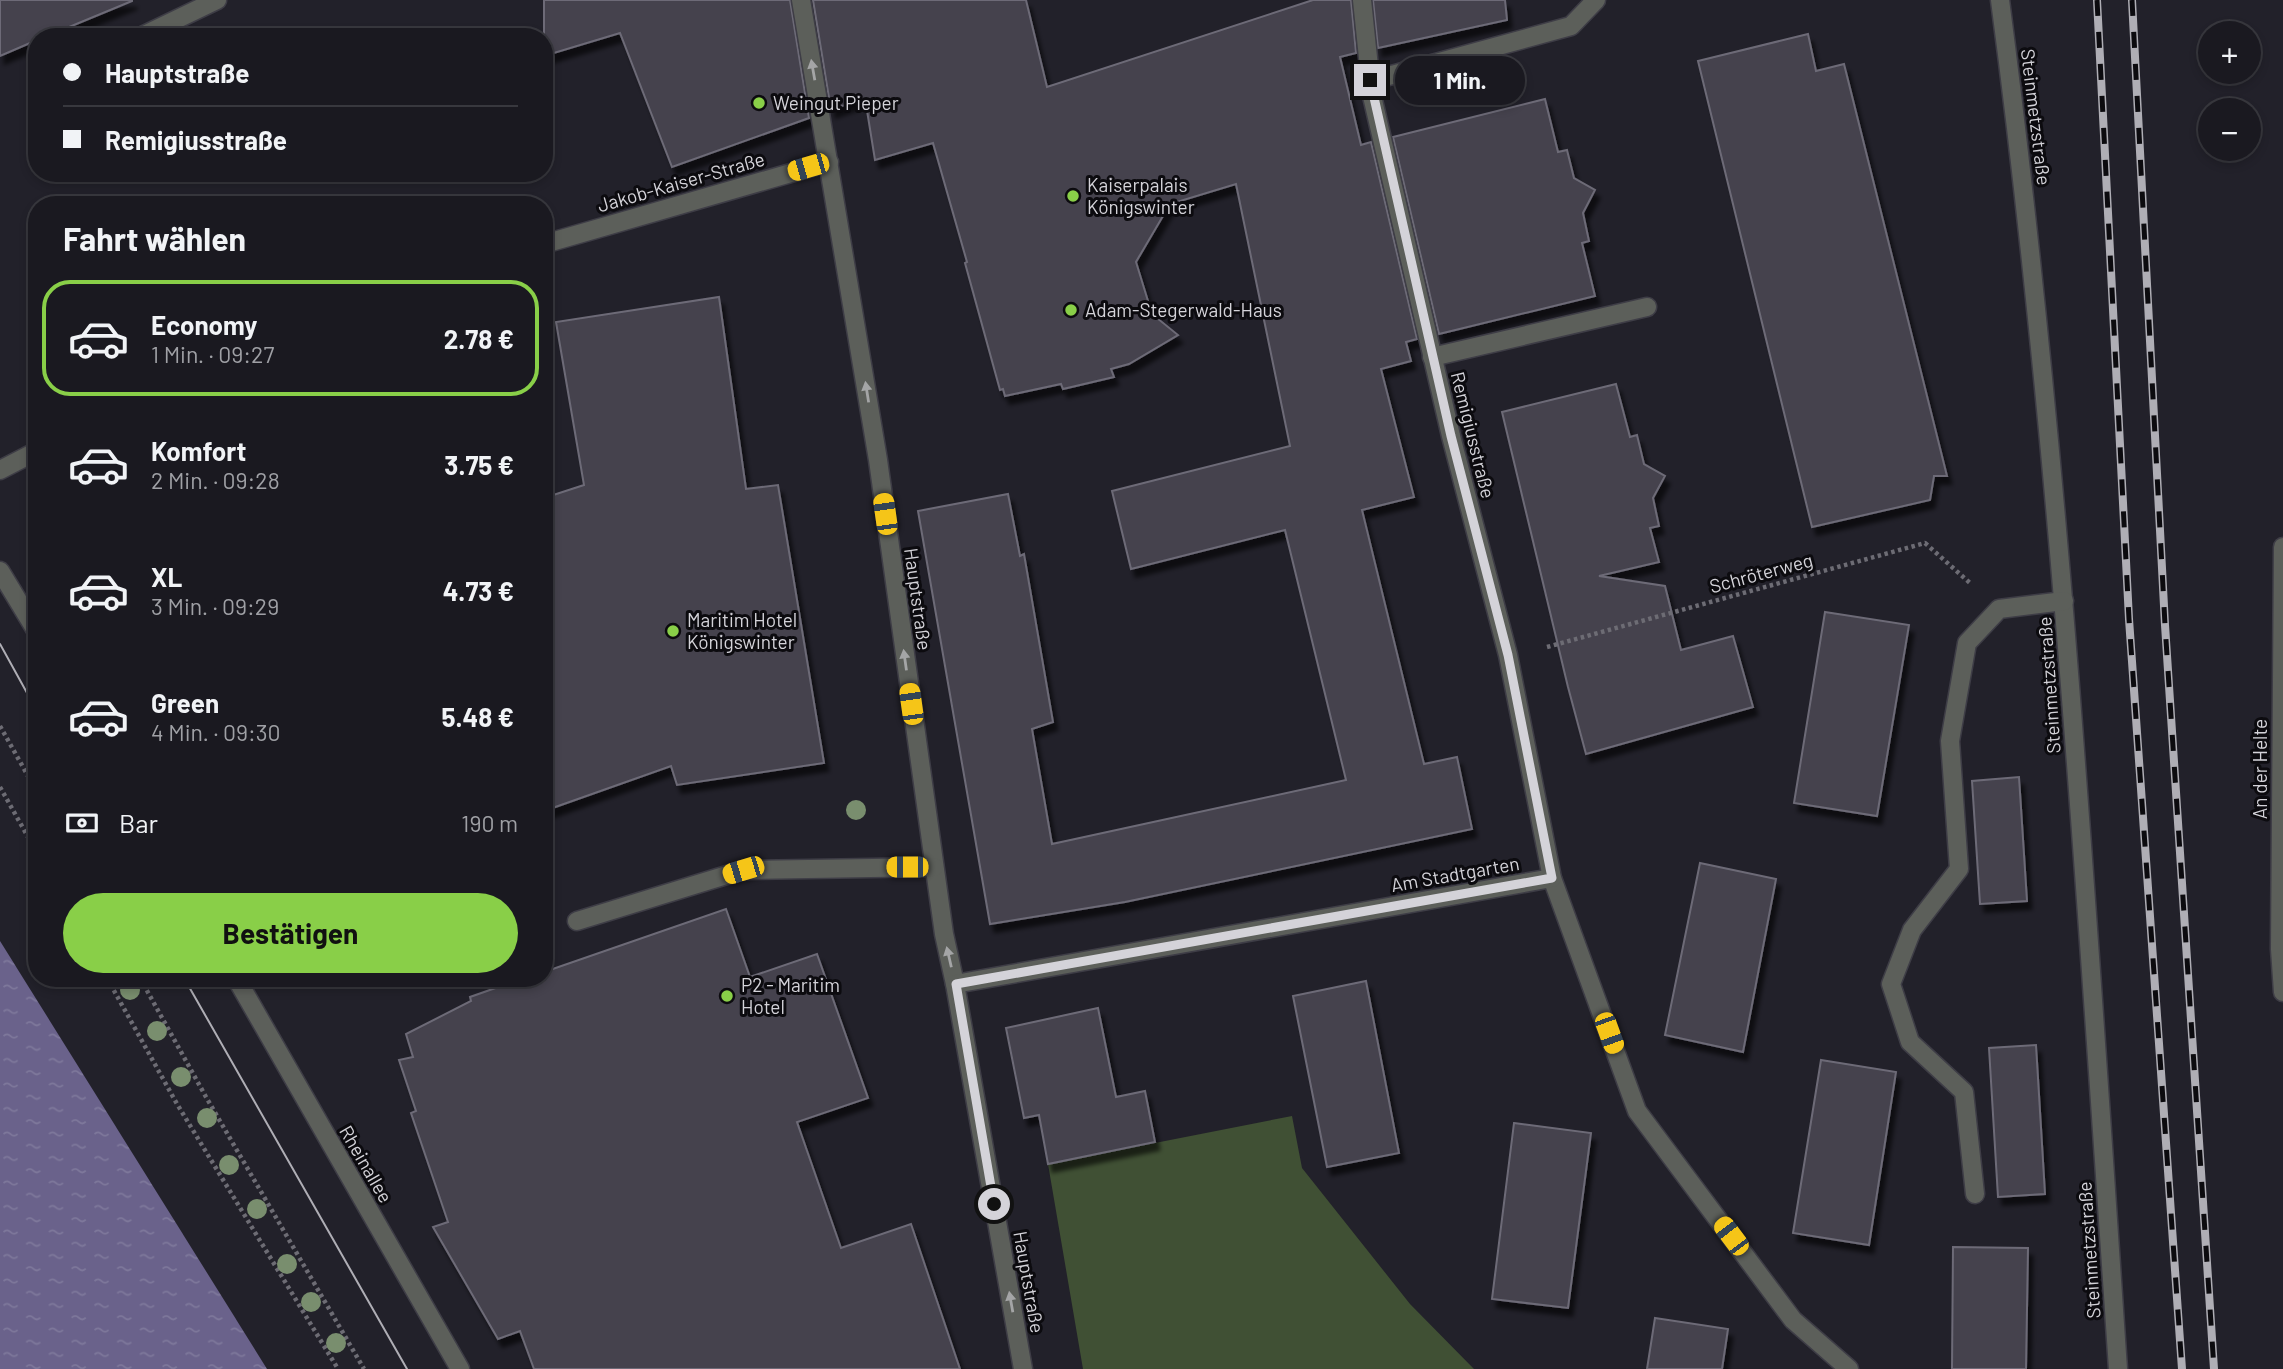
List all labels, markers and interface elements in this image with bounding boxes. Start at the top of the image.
map controls [2198,21,2261,161]
button: + [2198,21,2261,84]
street label: Steinmetzstraße [2017,47,2056,186]
callout: 1 Min. [1394,56,1524,104]
text: Hauptstraße [105,57,249,88]
one-way arrow [807,59,818,81]
route end [1354,64,1386,96]
text: 1 Min. [1433,66,1487,94]
place label: Weingut Pieper [773,91,899,114]
marker: Weingut Pieper [751,95,767,111]
button: − [2198,98,2261,161]
text: Remigiusstraße [105,124,287,155]
street label: Jakob-Kaiser-Straße [595,147,767,216]
car [785,151,832,183]
place label: Kaiserpalais Königswinter [1087,173,1195,218]
marker: Kaiserpalais Königswinter [1065,188,1081,204]
text: Fahrt wählen [63,219,246,257]
place label: Adam-Stegerwald-Haus [1085,298,1282,321]
marker: Adam-Stegerwald-Haus [1063,302,1079,318]
icon: car [67,307,130,370]
text: Economy [151,309,257,340]
text: 2.78 € [444,323,514,354]
text: 1 Min. · 09:27 [151,340,274,368]
street label: Remigiusstraße [1447,369,1500,501]
one-way arrow [861,381,872,403]
icon: car [67,433,130,496]
text: Komfort [151,435,246,466]
text: 3.75 € [444,449,514,480]
text: 2 Min. · 09:28 [151,466,280,494]
car [872,492,899,536]
street label: Hauptstraße [900,546,937,652]
street label: Schröterweg [1707,548,1815,597]
icon: car [67,559,130,622]
text: XL [151,561,182,592]
text: 4.73 € [443,575,514,606]
text: 3 Min. · 09:29 [151,592,279,620]
place label: Maritim Hotel Königswinter [687,608,797,653]
street label: Steinmetzstraße [2032,616,2065,754]
marker: Maritim Hotel Königswinter [665,623,681,639]
one-way arrow [900,649,911,671]
car [898,682,925,726]
icon: car [67,685,130,748]
text: Green [151,687,219,718]
text: 5.48 € [441,701,514,732]
text: 4 Min. · 09:30 [151,718,281,746]
street label: An der Helte [2248,719,2271,819]
icon: cash [63,804,101,842]
text: Bar [119,807,158,838]
text: 190 m [461,809,518,837]
street label: Am Stadtgarten [1389,851,1521,896]
car [720,854,767,886]
car [887,857,929,878]
button: Bestätigen [63,893,518,973]
one-way arrow [943,946,954,968]
place label: P2 - Maritim Hotel [741,973,840,1018]
marker: P2 - Maritim Hotel [719,988,735,1004]
car [1592,1010,1627,1056]
street label: Rheinallee [335,1121,398,1207]
street label: Steinmetzstraße [2072,1181,2105,1319]
route start [978,1188,1010,1220]
car [1710,1213,1753,1259]
street label: Hauptstraße [1009,1229,1050,1335]
one-way arrow [1006,1291,1017,1313]

